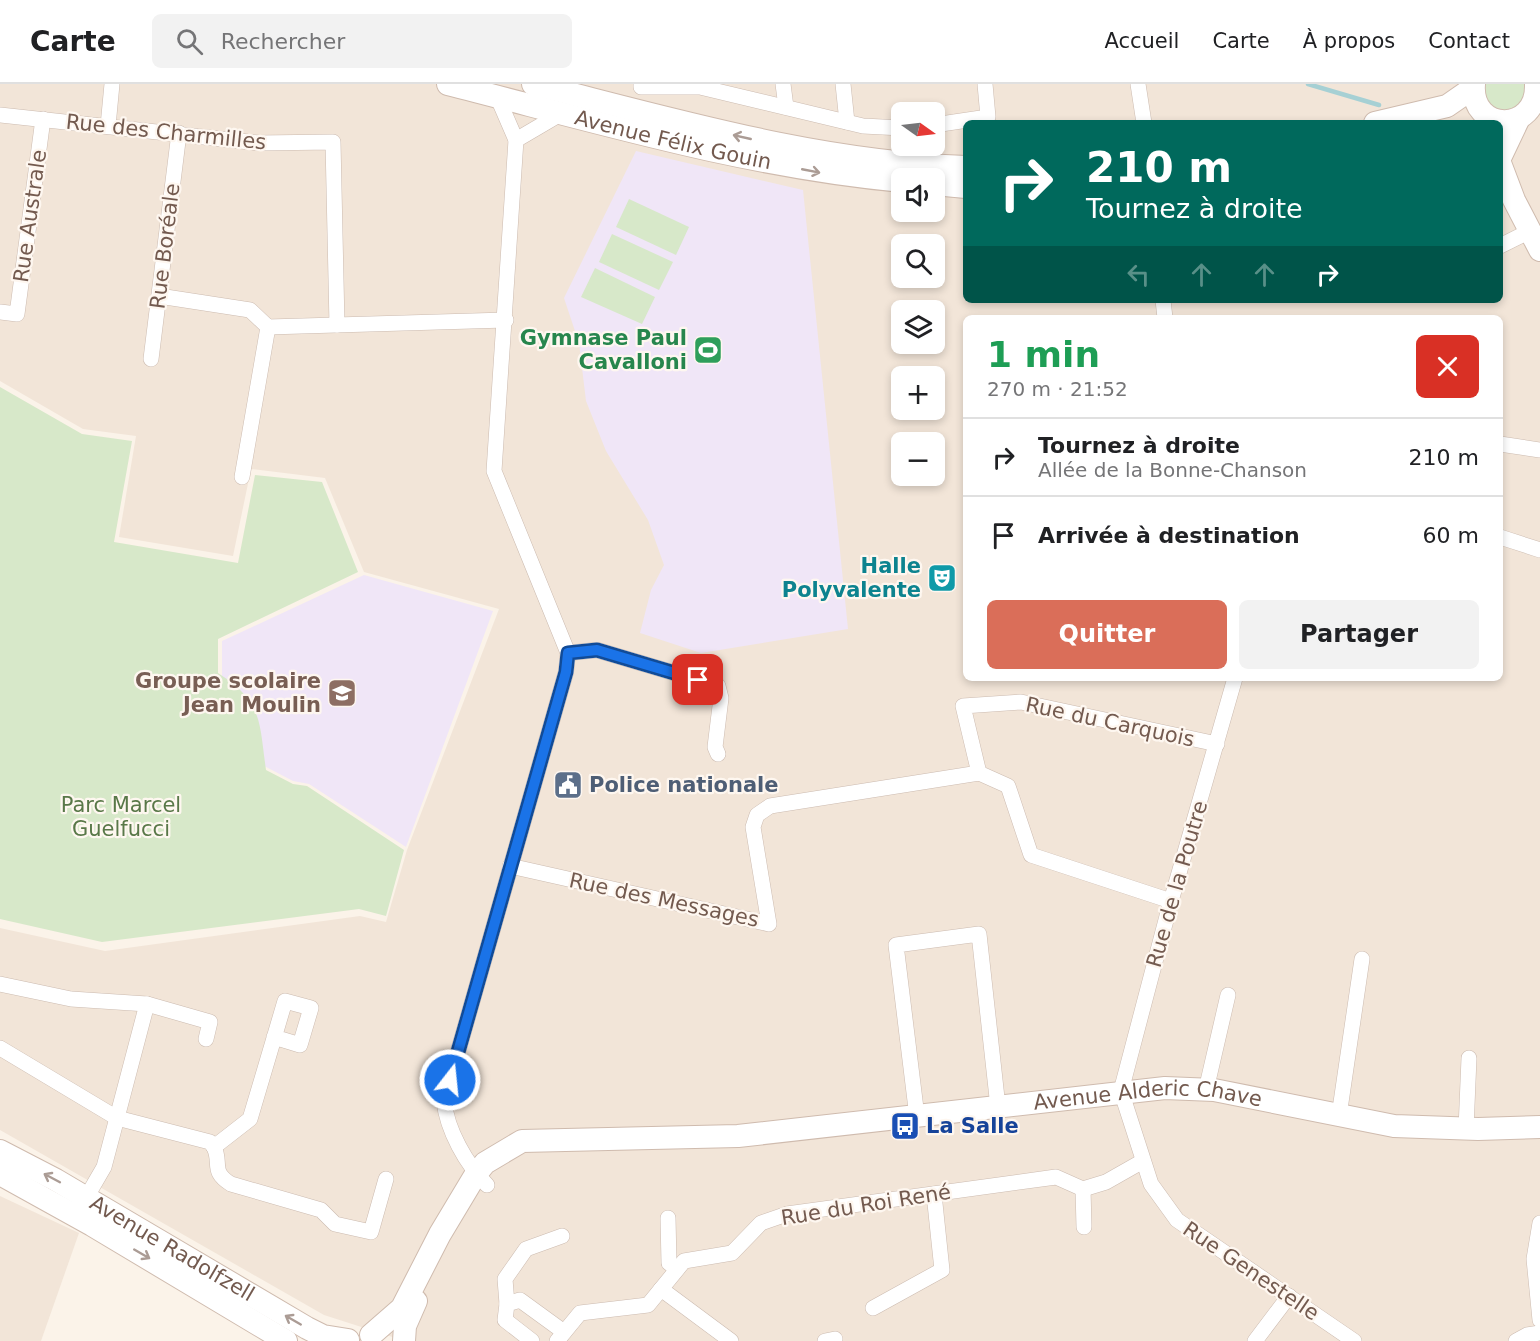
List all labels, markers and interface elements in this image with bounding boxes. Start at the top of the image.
search box [152,14,572,68]
text: Carte [30,25,116,58]
icon: search [173,25,206,58]
text: Rechercher [221,29,345,54]
text: Accueil [1104,29,1179,53]
text: Carte [1212,29,1270,53]
text: À propos [1303,29,1395,53]
text: Contact [1428,29,1510,53]
north arrow [891,102,945,156]
map controls [891,102,945,486]
street label: Avenue Félix Gouin [572,105,773,174]
street label: Rue des Charmilles [65,110,267,154]
one-way arrow [733,130,752,142]
text: 210 m [1086,143,1232,192]
icon: right [987,144,1065,222]
street label: Rue Australe [9,148,51,284]
one-way arrow [801,166,820,177]
button: sound [891,168,945,222]
street label: Rue Boréale [145,182,185,310]
text: Tournez à droite [1086,193,1303,224]
button: search [891,234,945,288]
icon: left [1122,258,1155,291]
icon: ahead [1185,258,1218,291]
icon: ahead [1248,258,1281,291]
icon: right [1311,258,1344,291]
button: layers [891,300,945,354]
place label: Gymnase Paul Cavalloni [520,326,687,374]
sports icon: Gymnase Paul Cavalloni [692,334,724,366]
text: 1 min [987,334,1100,375]
button: close [1416,335,1479,398]
button: + [891,366,945,420]
text: 270 m · 21:52 [987,377,1128,401]
button: − [891,432,945,486]
text: Tournez à droite [1038,433,1240,458]
icon: right [987,441,1020,474]
text: 210 m [1409,445,1479,470]
text: Allée de la Bonne-Chanson [1038,458,1307,482]
icon: arrive [987,519,1020,552]
text: Arrivée à destination [1038,523,1300,548]
text: 60 m [1423,523,1479,548]
place label: Halle Polyvalente [782,554,921,602]
theatre icon: Halle Polyvalente [926,562,958,594]
button: Quitter [987,600,1227,669]
button: Partager [1239,600,1479,669]
pin [672,654,723,705]
icon: arrive [681,663,714,696]
place label: Groupe scolaire Jean Moulin [135,669,321,717]
school or university icon: Groupe scolaire Jean Moulin [326,677,358,709]
street label: Rue du Carquois [1023,692,1197,752]
public building icon: Police nationale [552,769,584,801]
place label: Police nationale [589,773,779,797]
park label: Parc Marcel Guelfucci [61,793,181,841]
street label: Rue de la Poutre [1142,798,1212,970]
street label: Rue des Messages [567,868,761,932]
position arrow [418,1048,482,1112]
street label: Avenue Alderic Chave [1032,1076,1264,1115]
bus stop icon: La Salle [889,1110,921,1142]
place label: La Salle [926,1114,1019,1138]
one-way arrow [44,1172,61,1184]
street label: Rue du Roi René [779,1180,953,1230]
street label: Avenue Radolfzell [86,1191,259,1306]
street label: Rue Genestelle [1179,1217,1323,1325]
one-way arrow [133,1249,150,1261]
one-way arrow [285,1314,302,1326]

